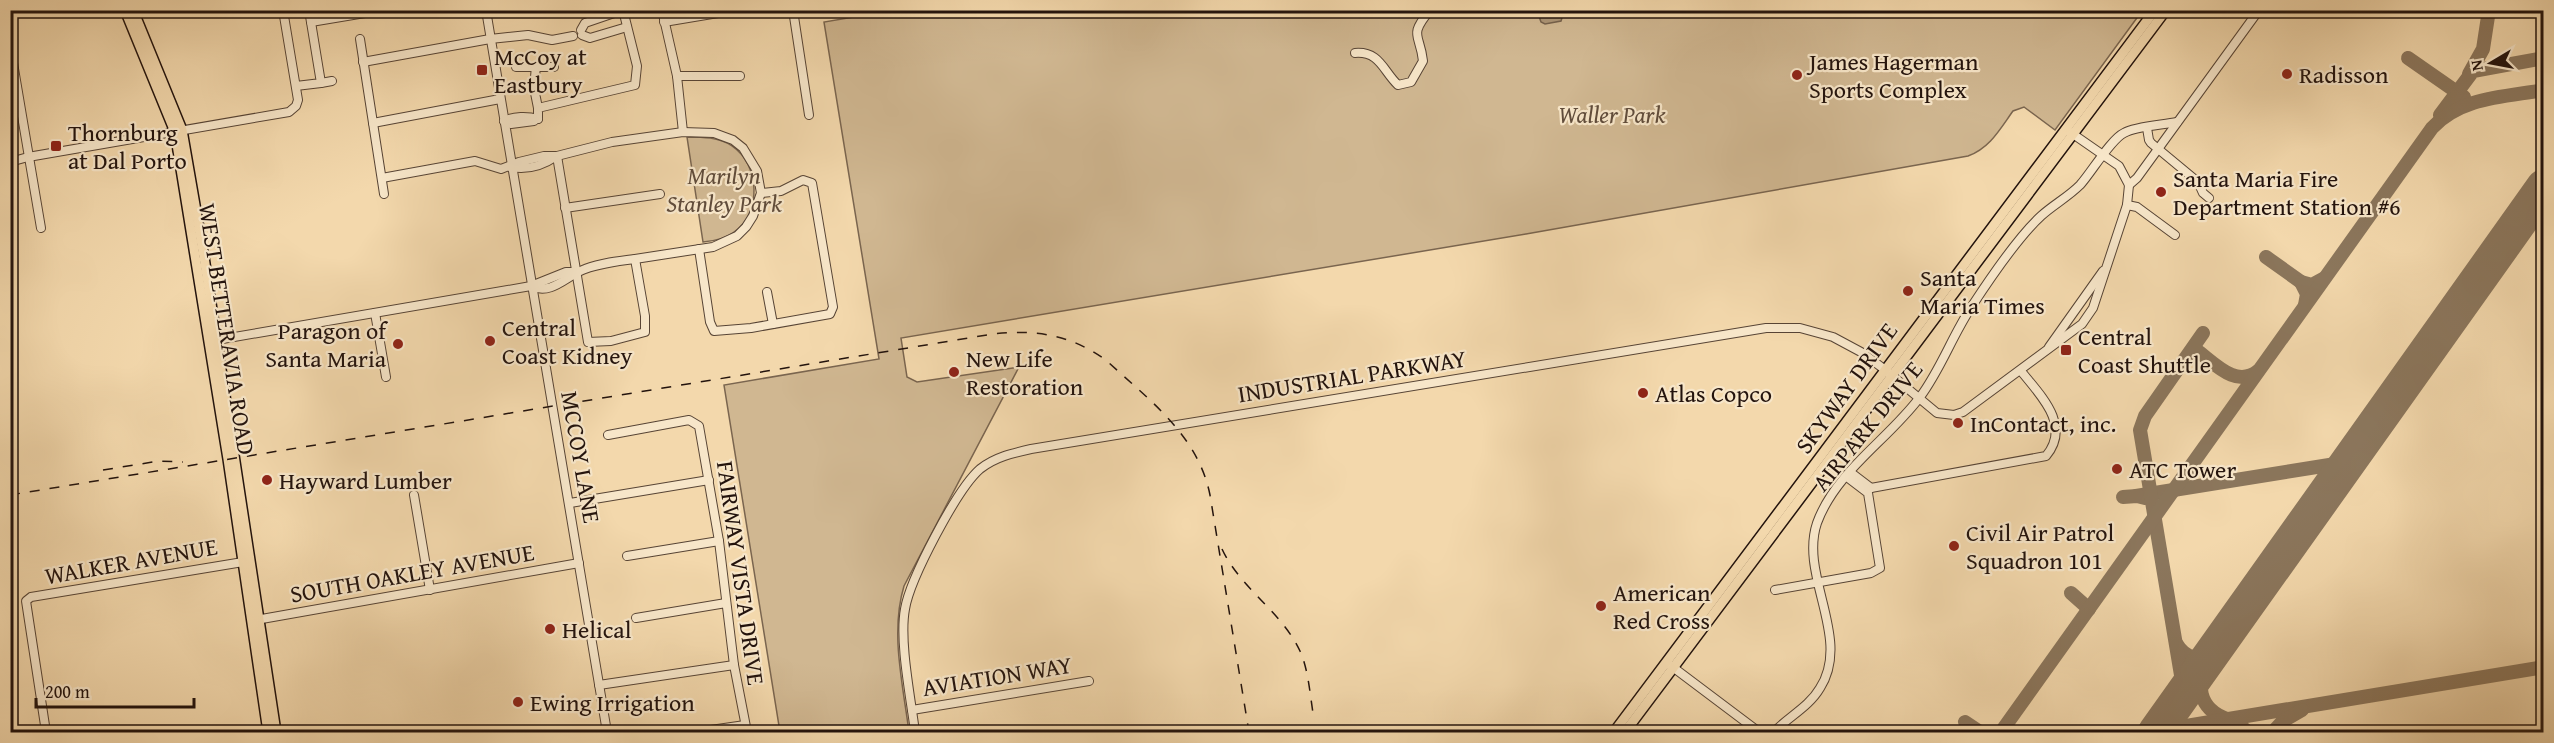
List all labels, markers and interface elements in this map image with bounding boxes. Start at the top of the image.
north arrow [2461,33,2521,93]
place label: McCoy at Eastbury [494,39,587,102]
place label: James Hagerman Sports Complex [1806,44,1979,107]
place label: Radisson [2299,57,2389,92]
text: N [2463,58,2489,73]
marker: McCoy at Eastbury [475,63,489,77]
marker: Radisson [2280,67,2294,81]
marker: James Hagerman Sports Complex [1790,68,1804,82]
park label: Waller Park [1559,97,1665,132]
place label: Thornburg at Dal Porto [68,115,187,178]
marker: Thornburg at Dal Porto [49,139,63,153]
park label: Marilyn Stanley Park [666,158,782,221]
place label: Santa Maria Fire Department Station #6 [2173,161,2400,224]
marker: Santa Maria Fire Department Station #6 [2154,185,2168,199]
street label: WEST BETTERAVIA ROAD [190,201,264,457]
place label: Santa Maria Times [1920,260,2045,323]
marker: Santa Maria Times [1901,284,1915,298]
place label: Central Coast Kidney [502,310,632,373]
place label: Paragon of Santa Maria [265,313,388,376]
street label: SKYWAY DRIVE [1786,315,1906,461]
place label: Central Coast Shuttle [2078,319,2211,382]
marker: Central Coast Kidney [483,334,497,348]
marker: Paragon of Santa Maria [391,337,405,351]
place label: New Life Restoration [966,341,1084,404]
street label: INDUSTRIAL PARKWAY [1235,341,1469,411]
marker: Central Coast Shuttle [2059,343,2073,357]
street label: AIRPARK DRIVE [1803,353,1931,499]
marker: New Life Restoration [947,365,961,379]
place label: Atlas Copco [1655,376,1772,411]
marker: Atlas Copco [1636,386,1650,400]
street label: MCCOY LANE [552,388,610,526]
place label: InContact, inc. [1970,406,2116,441]
marker: InContact, inc. [1951,416,1965,430]
place label: ATC Tower [2129,452,2236,487]
street label: FAIRWAY VISTA DRIVE [708,459,774,687]
marker: ATC Tower [2110,462,2124,476]
place label: Hayward Lumber [279,463,452,498]
marker: Hayward Lumber [260,473,274,487]
place label: Civil Air Patrol Squadron 101 [1966,515,2114,578]
street label: WALKER AVENUE [42,529,220,593]
street label: SOUTH OAKLEY AVENUE [287,534,537,612]
marker: Civil Air Patrol Squadron 101 [1947,539,1961,553]
place label: American Red Cross [1613,575,1711,638]
marker: American Red Cross [1594,599,1608,613]
place label: Helical [562,612,632,647]
marker: Helical [543,622,557,636]
street label: AVIATION WAY [920,647,1074,705]
scale bar [36,671,194,709]
text: 200 m [45,678,90,705]
place label: Ewing Irrigation [530,685,695,720]
marker: Ewing Irrigation [511,695,525,709]

